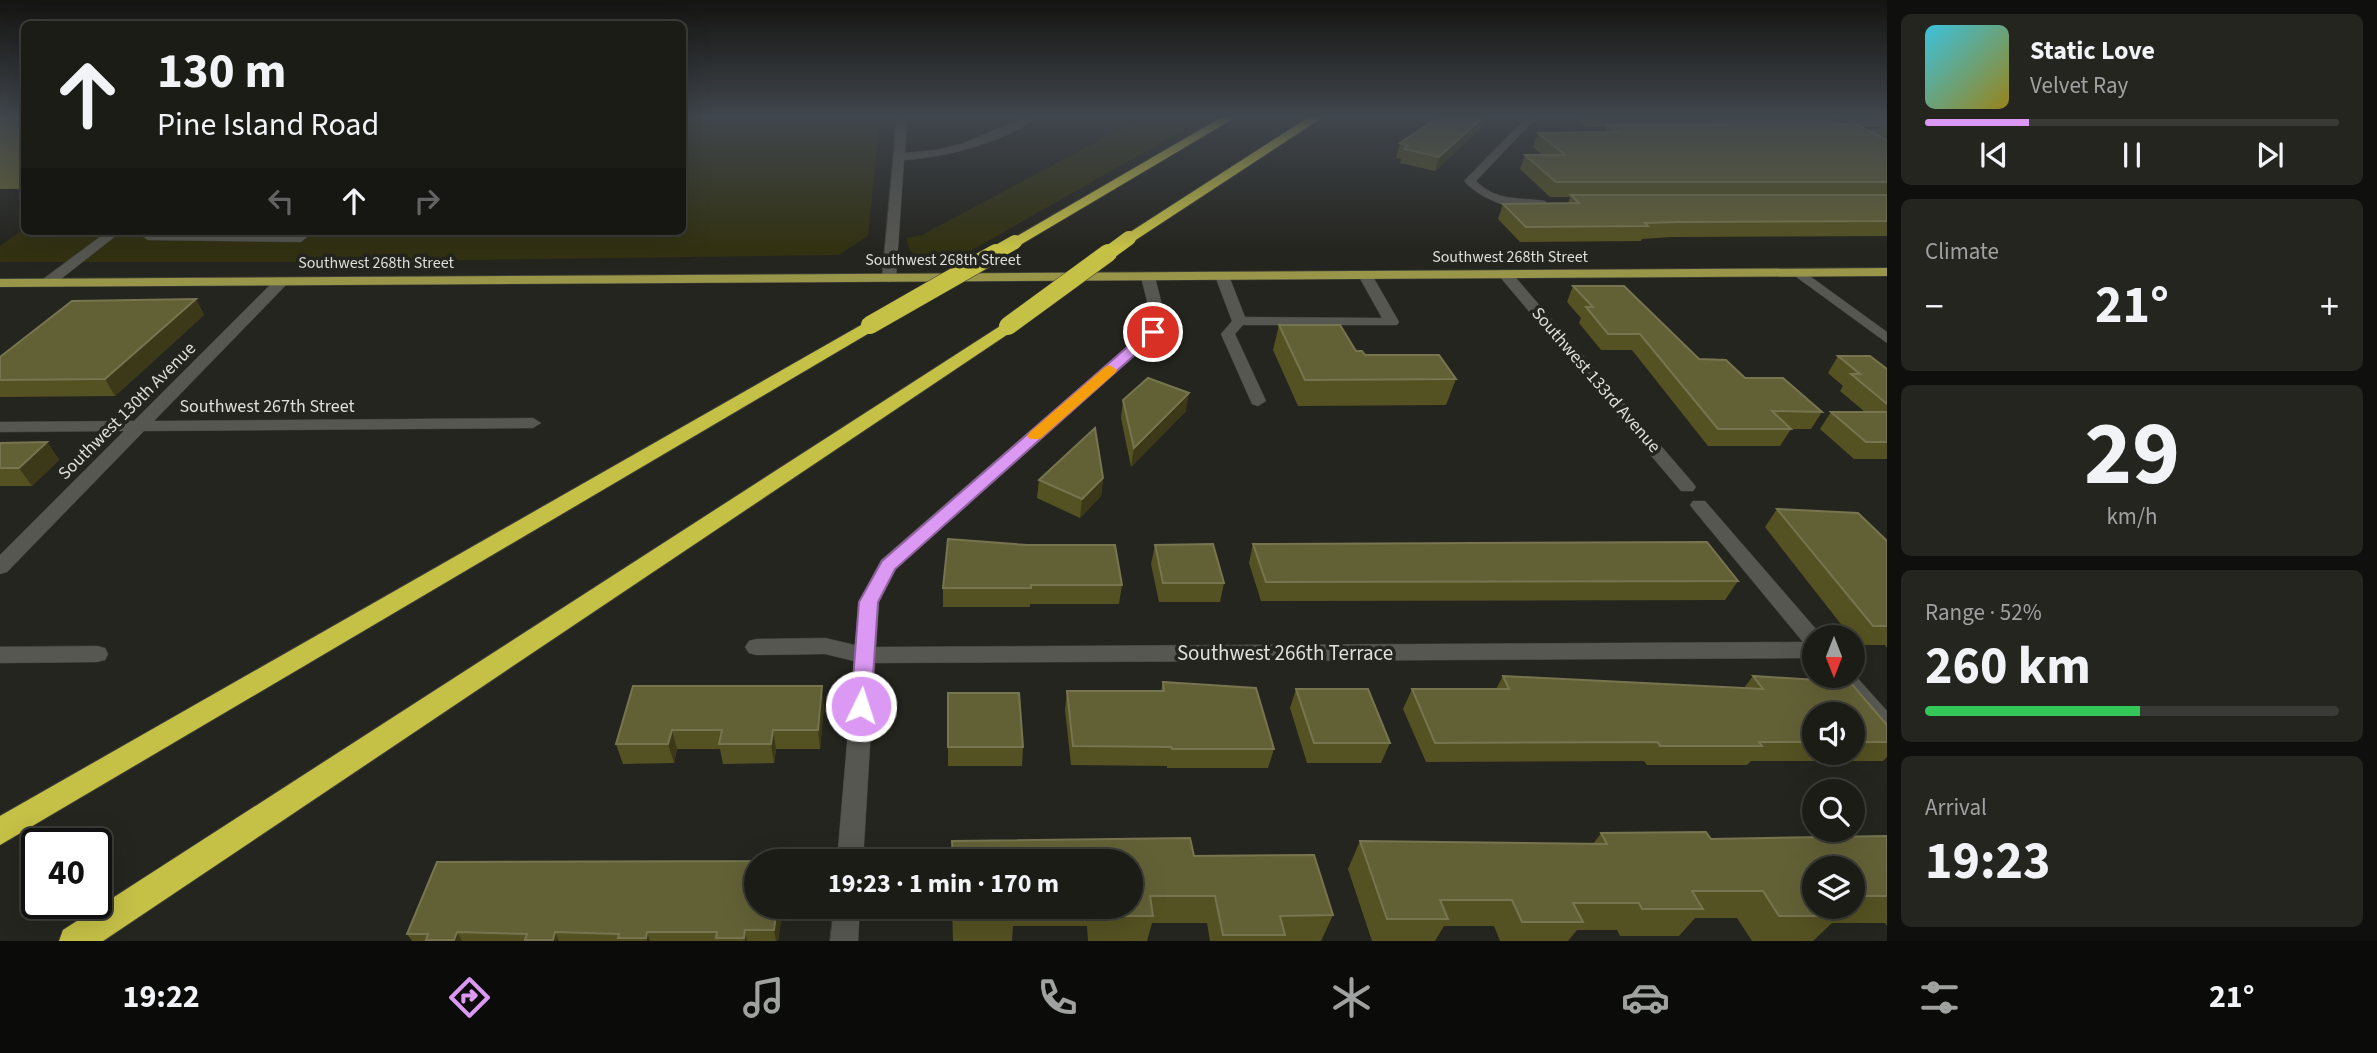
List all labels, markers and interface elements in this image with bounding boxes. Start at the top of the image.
text: Static Love [2030,32,2155,69]
text: 130 m [157,37,286,107]
icon: ahead [42,49,133,140]
text: Velvet Ray [2030,69,2128,102]
text: Pine Island Road [157,102,379,148]
icon: previous [1975,136,2013,174]
icon: pause [2113,136,2151,174]
icon: next [2251,136,2289,174]
icon: left [262,182,300,220]
icon: ahead [335,182,373,220]
icon: right [408,182,446,220]
text: Climate [1925,235,1999,268]
street label: Southwest 268th Street [1432,246,1588,268]
street label: Southwest 268th Street [865,249,1021,271]
street label: Southwest 268th Street [298,252,454,274]
text: 21° [2095,269,2169,343]
text: − [1925,280,1944,334]
text: + [2320,280,2339,334]
pin [1123,302,1183,362]
street label: Southwest 133rd Avenue [1526,302,1666,458]
icon: arrive [1134,313,1172,351]
street label: Southwest 130th Avenue [53,337,201,485]
text: 29 [2084,390,2180,519]
street label: Southwest 267th Street [179,394,355,419]
text: km/h [2106,500,2158,533]
text: Range · 52% [1925,596,2042,629]
north arrow [1802,625,1866,688]
map controls [1802,625,1865,919]
text: 260 km [1925,630,2091,704]
street label: Southwest 266th Terrace [1177,638,1393,668]
position arrow [824,669,898,743]
button: sound [1802,702,1865,765]
button: search [1802,779,1865,842]
text: Arrival [1925,791,1987,824]
text: 19:23 [1925,825,2050,899]
speed limit sign: 40 [21,828,112,919]
button: layers [1802,856,1865,919]
text: 19:23 · 1 min · 170 m [828,865,1059,902]
icon: directions [445,973,494,1022]
icon: music [739,973,788,1022]
icon: phone [1033,973,1082,1022]
icon: climate [1327,973,1376,1022]
icon: car [1621,973,1670,1022]
icon: filters [1915,973,1964,1022]
text: 19:22 [123,974,200,1020]
text: 21° [2209,974,2254,1020]

